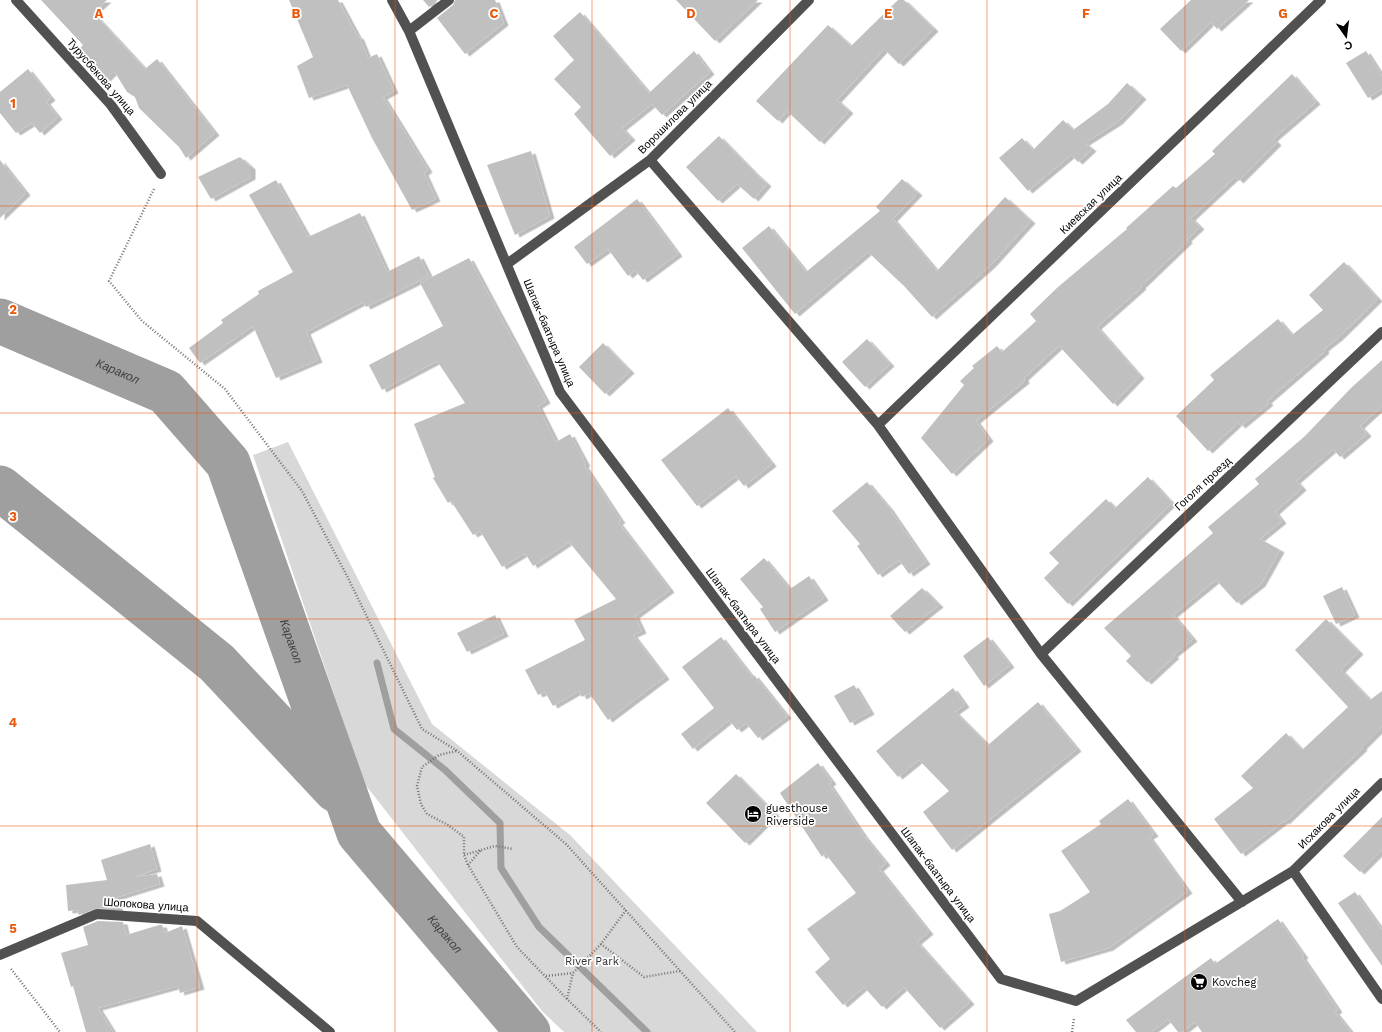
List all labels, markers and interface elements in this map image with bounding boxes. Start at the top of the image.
text: A [95,6,104,21]
text: B [292,6,301,21]
text: C [490,6,499,21]
text: D [686,6,696,21]
text: E [884,6,892,21]
text: F [1082,6,1090,21]
text: G [1278,6,1288,21]
north arrow [1326,16,1366,56]
street label: Турусбекова улица [64,36,138,119]
text: С [1343,38,1354,52]
street label: Ворошилова улица [635,77,715,157]
text: 1 [10,96,16,111]
street label: Киевская улица [1057,171,1125,237]
street label: Шапак-баатыра улица [520,277,578,390]
text: 2 [9,302,17,317]
water label: Каракол [94,356,142,387]
street label: Гоголя проезд [1172,454,1234,513]
text: 3 [9,509,17,524]
street label: Шапак-баатыра улица [703,566,784,667]
water label: Каракол [277,617,305,666]
text: 4 [9,715,18,730]
street label: Исхакова улица [1295,784,1363,852]
place label: guesthouse Riverside [766,802,828,828]
hotel icon: guesthouse Riverside [743,804,763,824]
street label: Шапак-баатыра улица [898,825,979,926]
street label: Шопокова улица [103,896,190,915]
water label: Каракол [425,912,465,956]
text: 5 [9,921,17,936]
park label: River Park [565,955,619,968]
supermarket icon: Kovcheg [1189,972,1209,992]
place label: Kovcheg [1212,976,1256,989]

